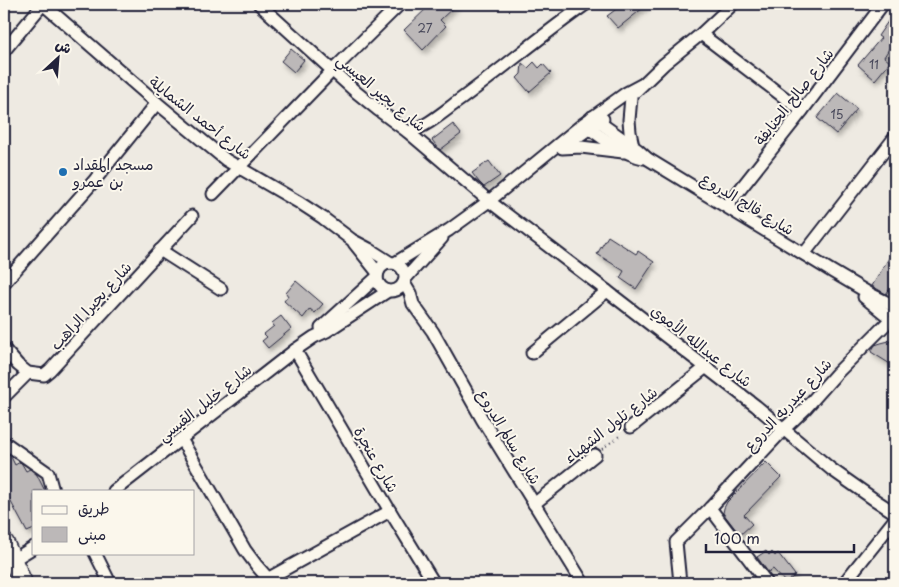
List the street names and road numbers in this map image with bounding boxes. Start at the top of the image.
street label: شارع صالح الحنايفة [748,43,838,149]
street label: شارع بجير العبسي [330,48,432,139]
street label: شارع أحمد الشمايلة [145,70,257,164]
street label: شارع فالح الدروع [697,166,799,240]
street label: شارع بحيرا الراهب [44,255,136,355]
street label: شارع عبدالله الأموي [646,298,757,393]
street label: شارع عبدربه الدروع [738,352,836,456]
street label: شارع خليل القيسي [152,358,258,449]
street label: شارع تلول الشهباء [558,380,662,468]
street label: شارع سالم الدروع [472,384,548,489]
street label: شارع عنجرة [349,422,405,496]

